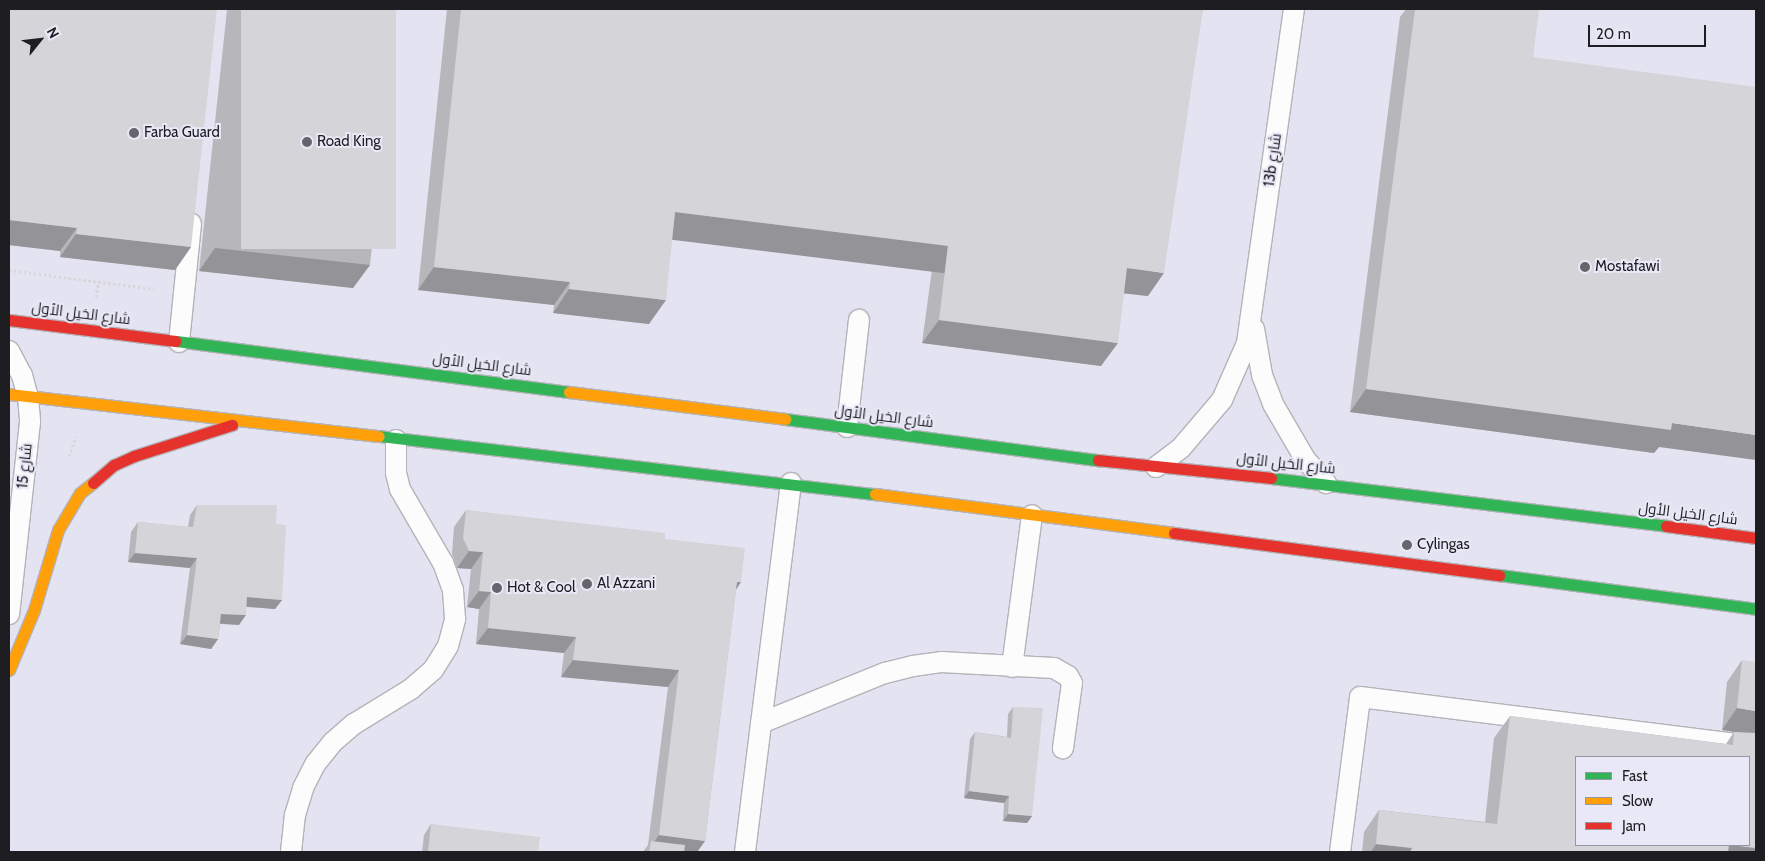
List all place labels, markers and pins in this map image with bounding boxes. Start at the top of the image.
place label: Farba Guard [144,124,220,142]
marker: Farba Guard [128,127,140,139]
place label: Road King [317,133,381,151]
marker: Road King [301,136,313,148]
place label: Mostafawi [1595,258,1660,276]
marker: Mostafawi [1579,261,1591,273]
place label: Cylingas [1417,536,1470,554]
marker: Cylingas [1401,539,1413,551]
place label: Al Azzani [597,575,655,593]
marker: Al Azzani [581,578,593,590]
place label: Hot & Cool [507,579,576,597]
marker: Hot & Cool [491,582,503,594]

